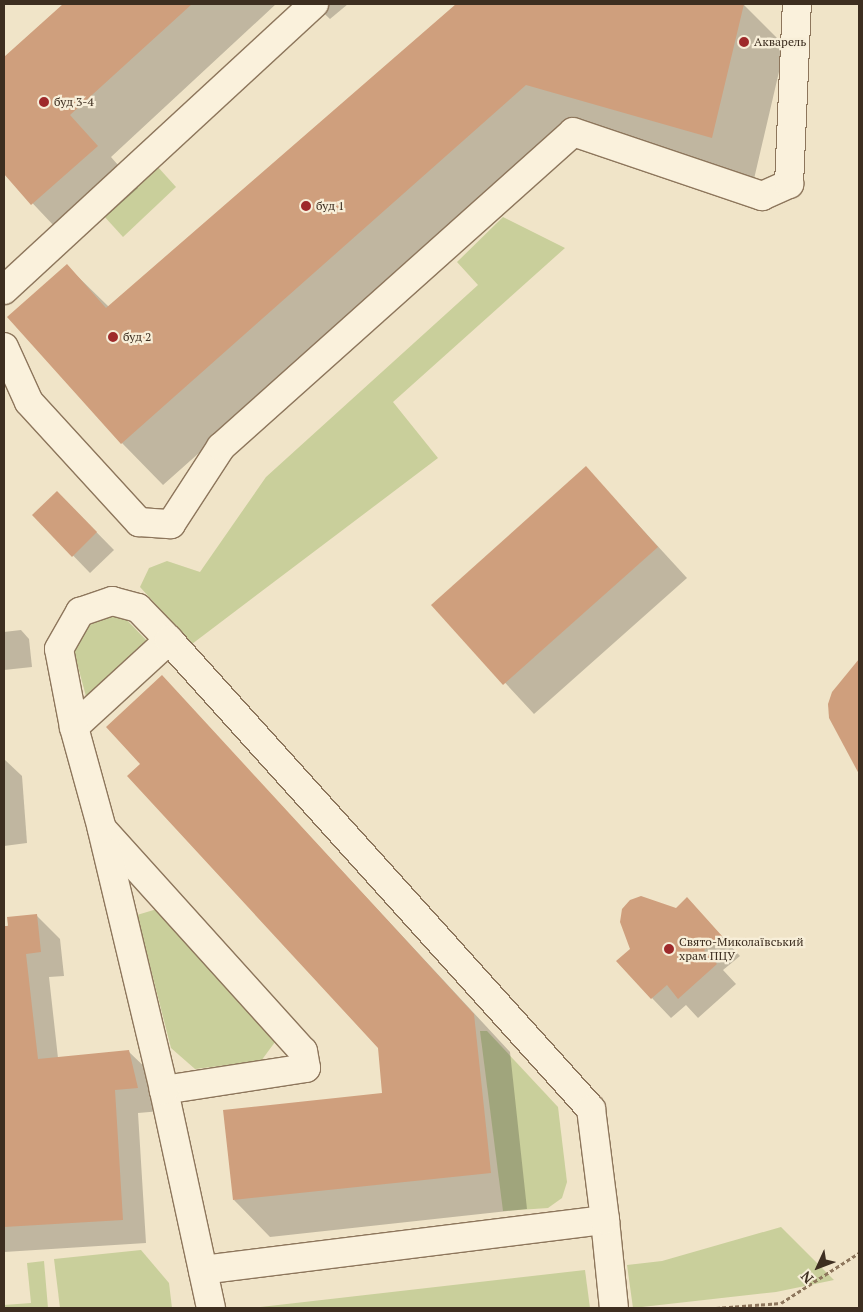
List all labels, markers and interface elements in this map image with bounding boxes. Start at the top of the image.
place label: Акварель [754,35,806,49]
marker: Акварель [738,36,750,48]
place label: буд 3-4 [54,95,94,109]
marker: буд 3-4 [38,96,50,108]
place label: буд 1 [316,199,344,213]
marker: буд 1 [300,200,312,212]
place label: буд 2 [123,330,151,344]
marker: буд 2 [107,331,119,343]
place label: Свято-Миколаївський храм ПЦУ [679,935,803,963]
marker: Свято-Миколаївський храм ПЦУ [663,943,675,955]
north arrow [793,1242,843,1292]
text: N [796,1267,817,1288]

